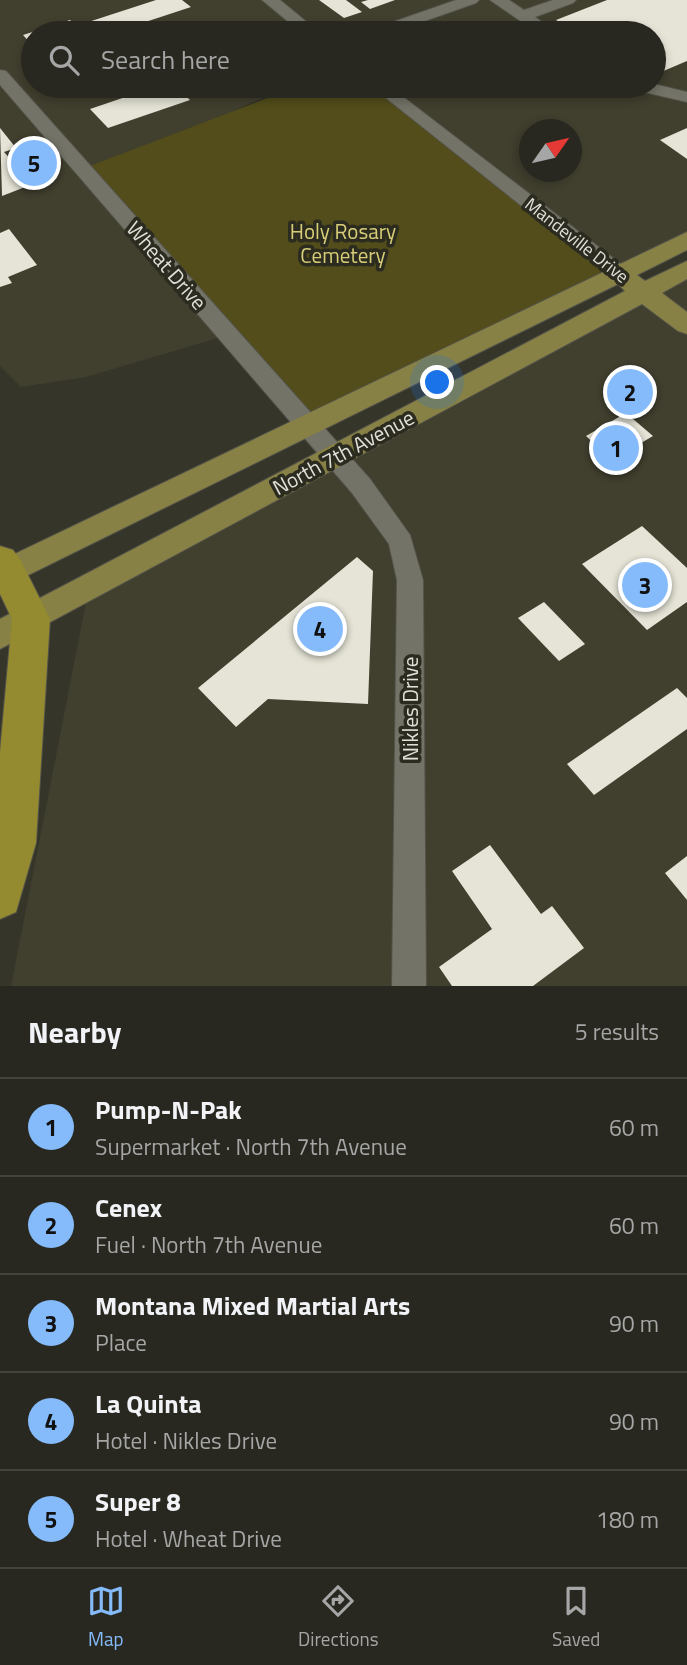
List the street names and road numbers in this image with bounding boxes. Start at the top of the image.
street label: Mandeville Drive [519,191,635,289]
street label: Wheat Drive [119,213,215,317]
street label: North 7th Avenue [266,401,420,503]
street label: Nikles Drive [394,657,426,761]

